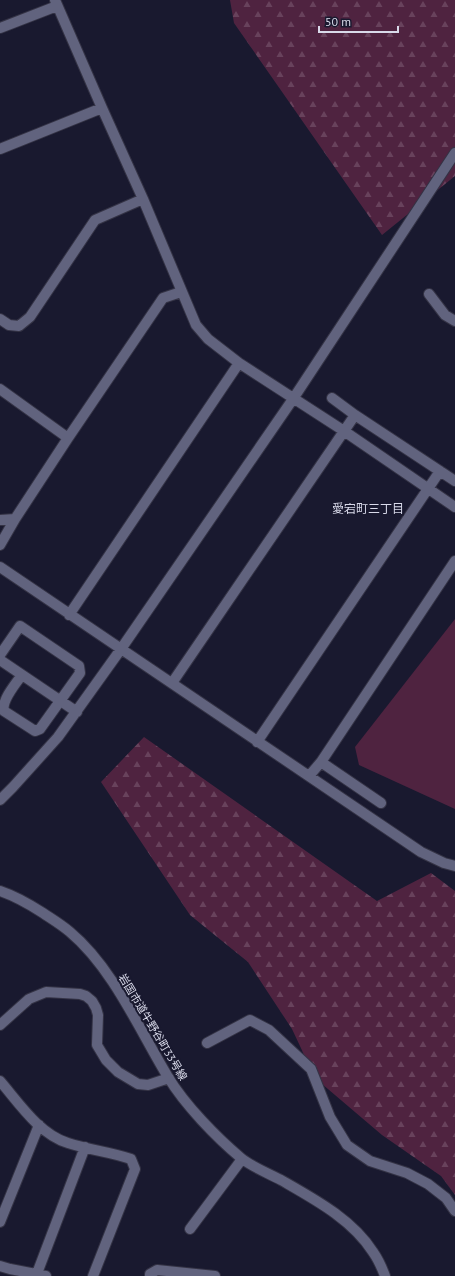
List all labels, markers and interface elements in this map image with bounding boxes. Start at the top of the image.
scale bar [319,8,398,34]
text: 50 m [325,14,351,29]
district label: 愛宕町三丁目 [332,501,404,516]
street label: 岩国市道牛野谷町33号線 [116,971,190,1083]

